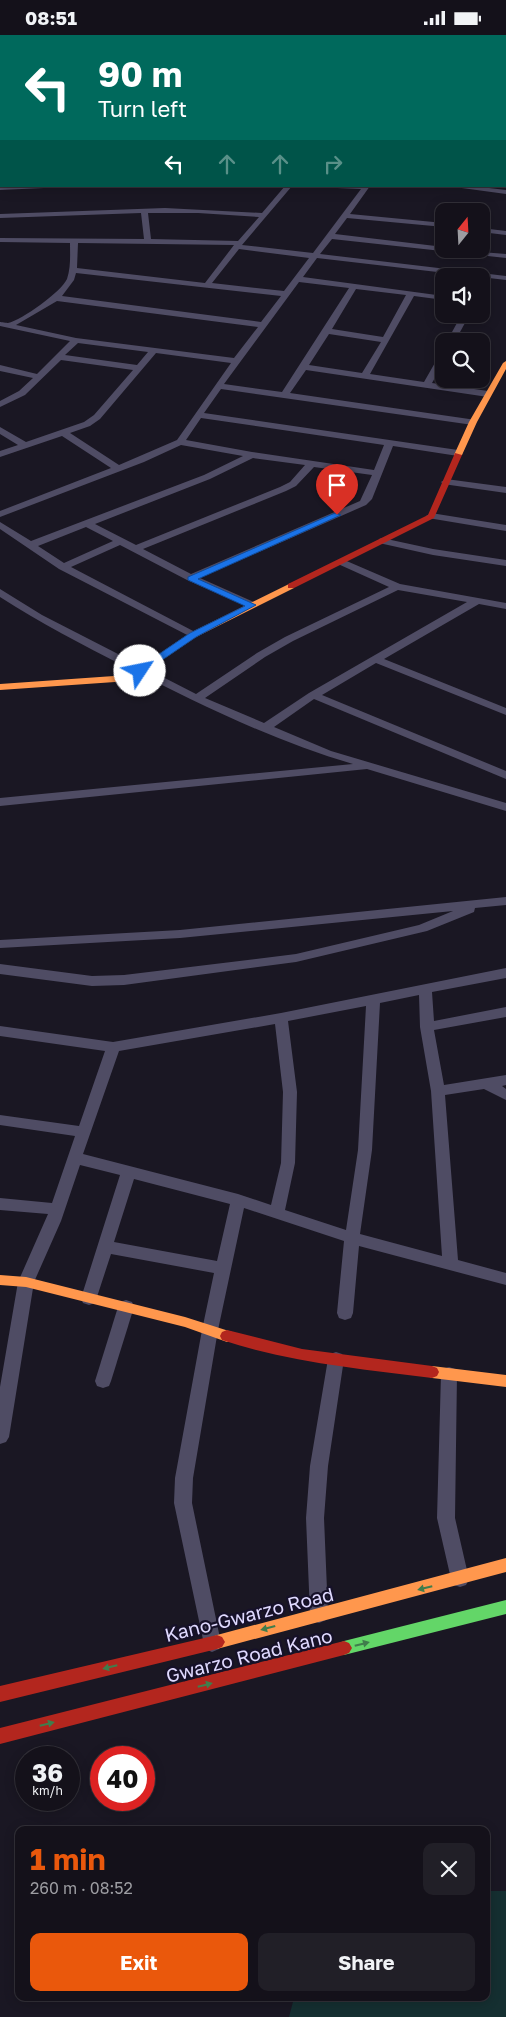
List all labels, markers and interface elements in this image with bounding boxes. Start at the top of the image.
text: 08:51 [25,6,77,29]
text: 90 m [98,53,182,95]
icon: left [15,55,80,120]
text: Turn left [98,95,187,122]
icon: left [160,150,188,178]
icon: ahead [213,150,241,178]
icon: ahead [266,150,294,178]
icon: right [319,150,347,178]
north arrow [435,203,490,257]
map controls [435,203,490,388]
button: sound [435,268,490,323]
button: search [435,333,490,388]
pin [316,464,358,515]
icon: arrive [323,471,351,499]
position arrow [113,644,165,696]
street label: Kano-Gwarzo Road [162,1582,336,1646]
one-way arrow [418,1584,433,1592]
street label: Gwarzo Road Kano [163,1623,335,1687]
one-way arrow [260,1624,275,1632]
one-way arrow [355,1640,370,1648]
one-way arrow [103,1663,118,1671]
one-way arrow [197,1681,212,1689]
one-way arrow [40,1720,55,1728]
speed limit sign: 40 [90,1746,155,1811]
text: 36 [32,1757,63,1788]
text: km/h [32,1783,63,1798]
text: 1 min [30,1841,106,1877]
button: close [423,1843,475,1895]
text: 260 m · 08:52 [30,1878,133,1898]
button: Exit [30,1933,248,1991]
button: Share [258,1933,475,1991]

